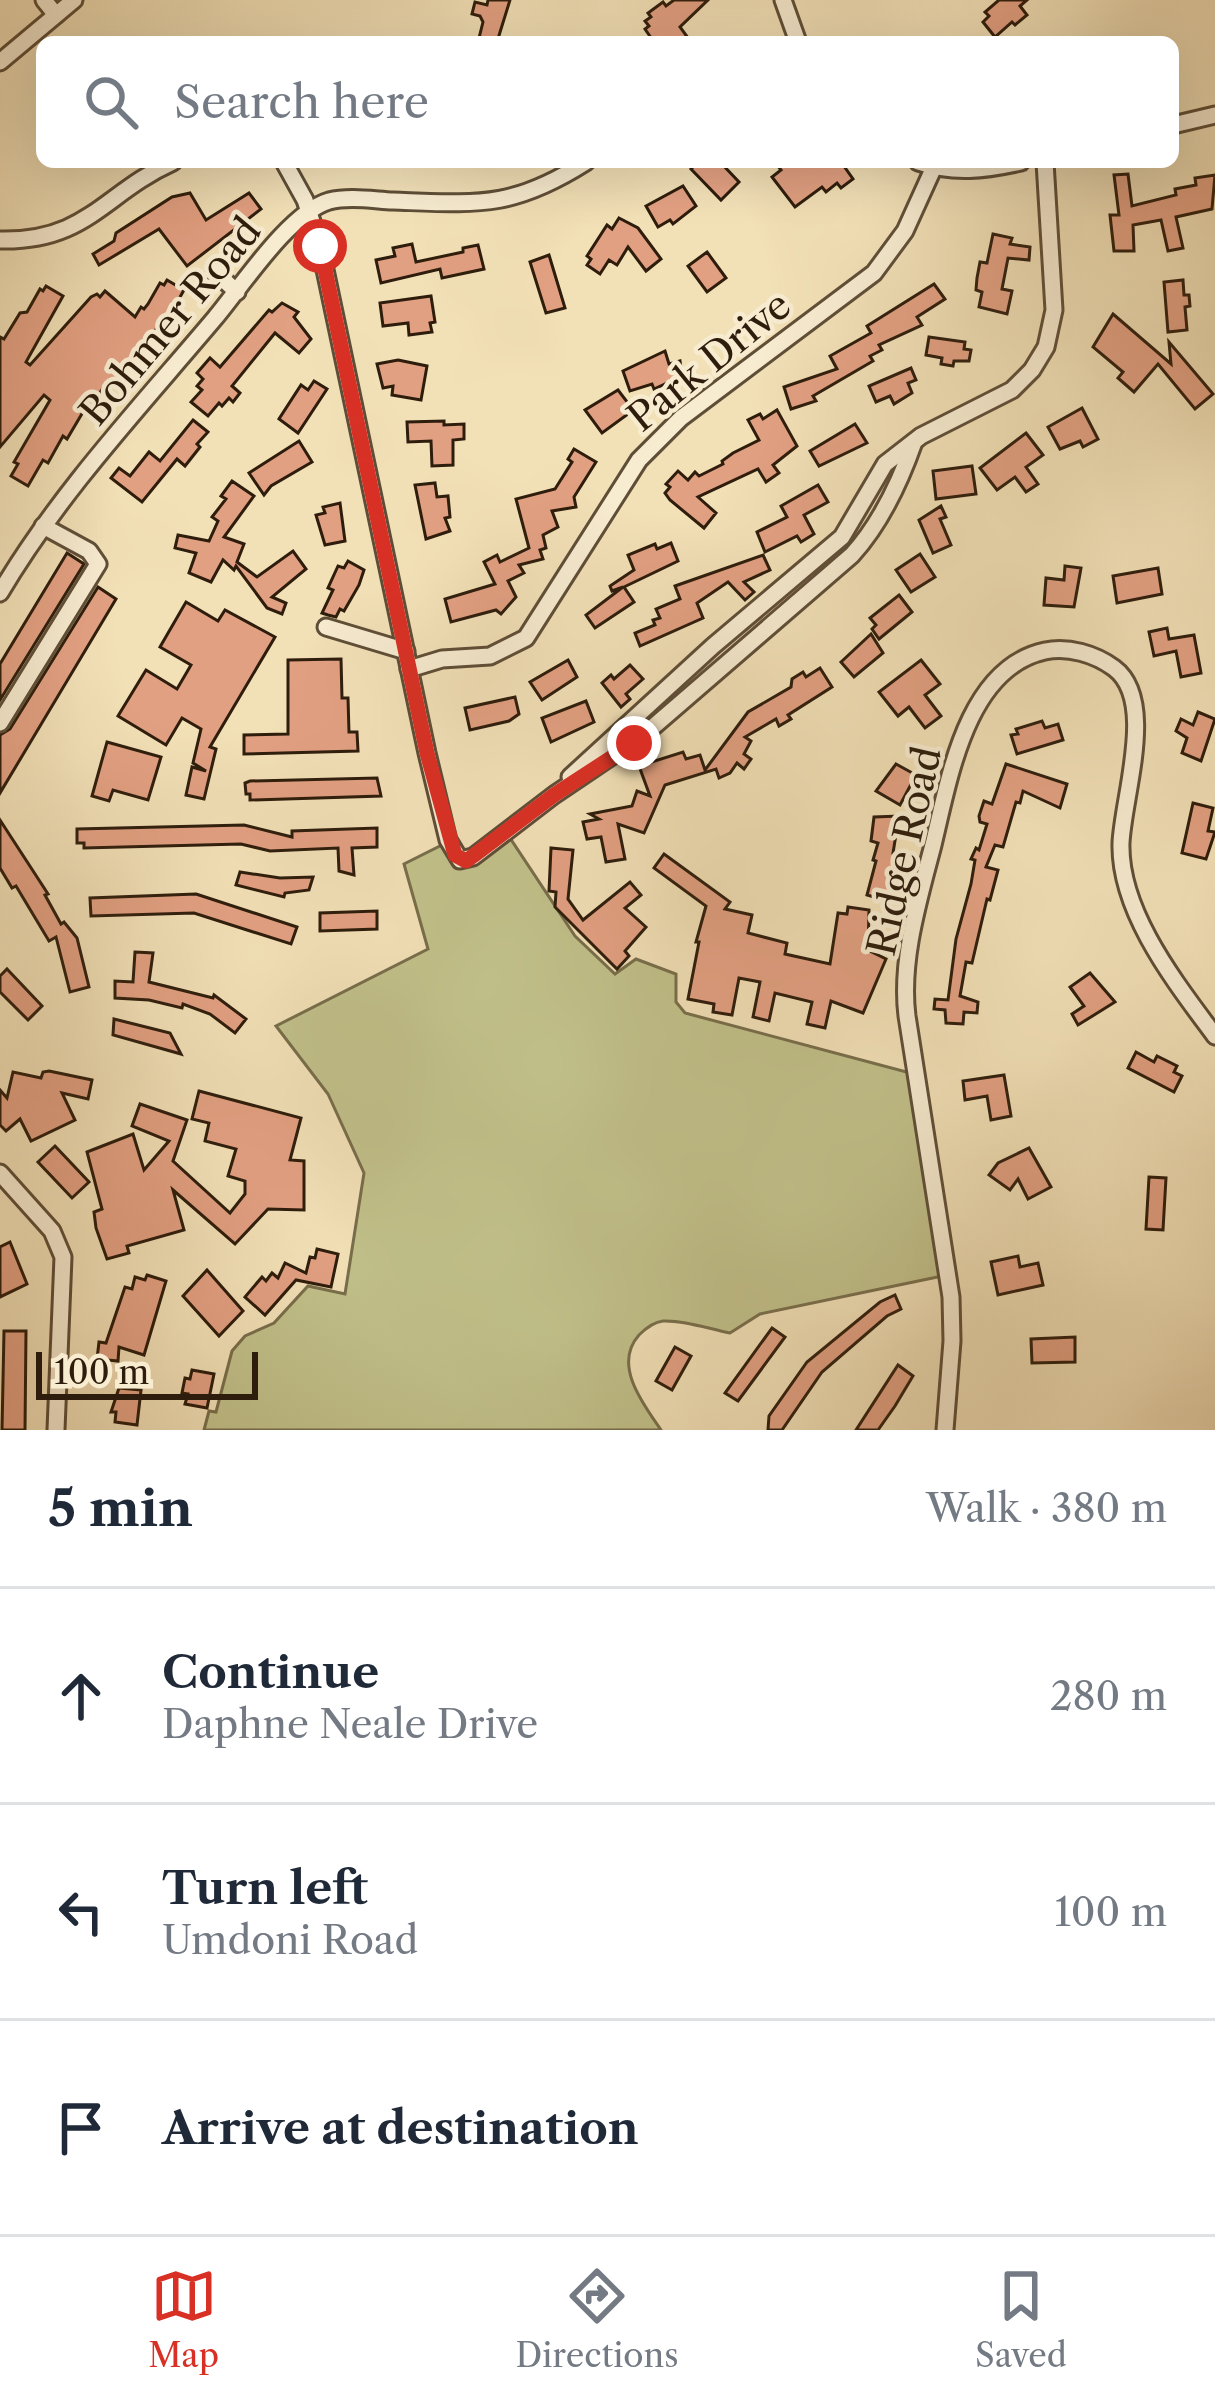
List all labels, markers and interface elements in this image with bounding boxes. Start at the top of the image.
search box [36,36,1179,168]
icon: search [78,69,144,135]
text: Search here [174,74,429,130]
street label: Bohmer Road [69,207,271,435]
route start [293,219,347,273]
street label: Park Drive [618,281,800,441]
route end [607,716,661,770]
street label: Ridge Road [857,742,951,960]
scale bar [36,1346,258,1399]
text: 100 m [54,1352,149,1393]
text: 5 min [48,1477,193,1539]
text: Walk · 380 m [926,1484,1167,1532]
text: Continue [162,1644,379,1700]
icon: ahead [48,1663,114,1729]
text: 280 m [1050,1672,1167,1720]
text: Daphne Neale Drive [162,1700,538,1748]
text: Turn left [162,1860,368,1916]
icon: left [48,1879,114,1945]
text: 100 m [1054,1888,1167,1936]
text: Umdoni Road [162,1916,418,1964]
icon: arrive [48,2095,114,2161]
text: Arrive at destination [162,2100,639,2156]
tab: Map [148,2263,219,2376]
tab: Directions [516,2263,679,2376]
tab: Saved [975,2263,1067,2376]

